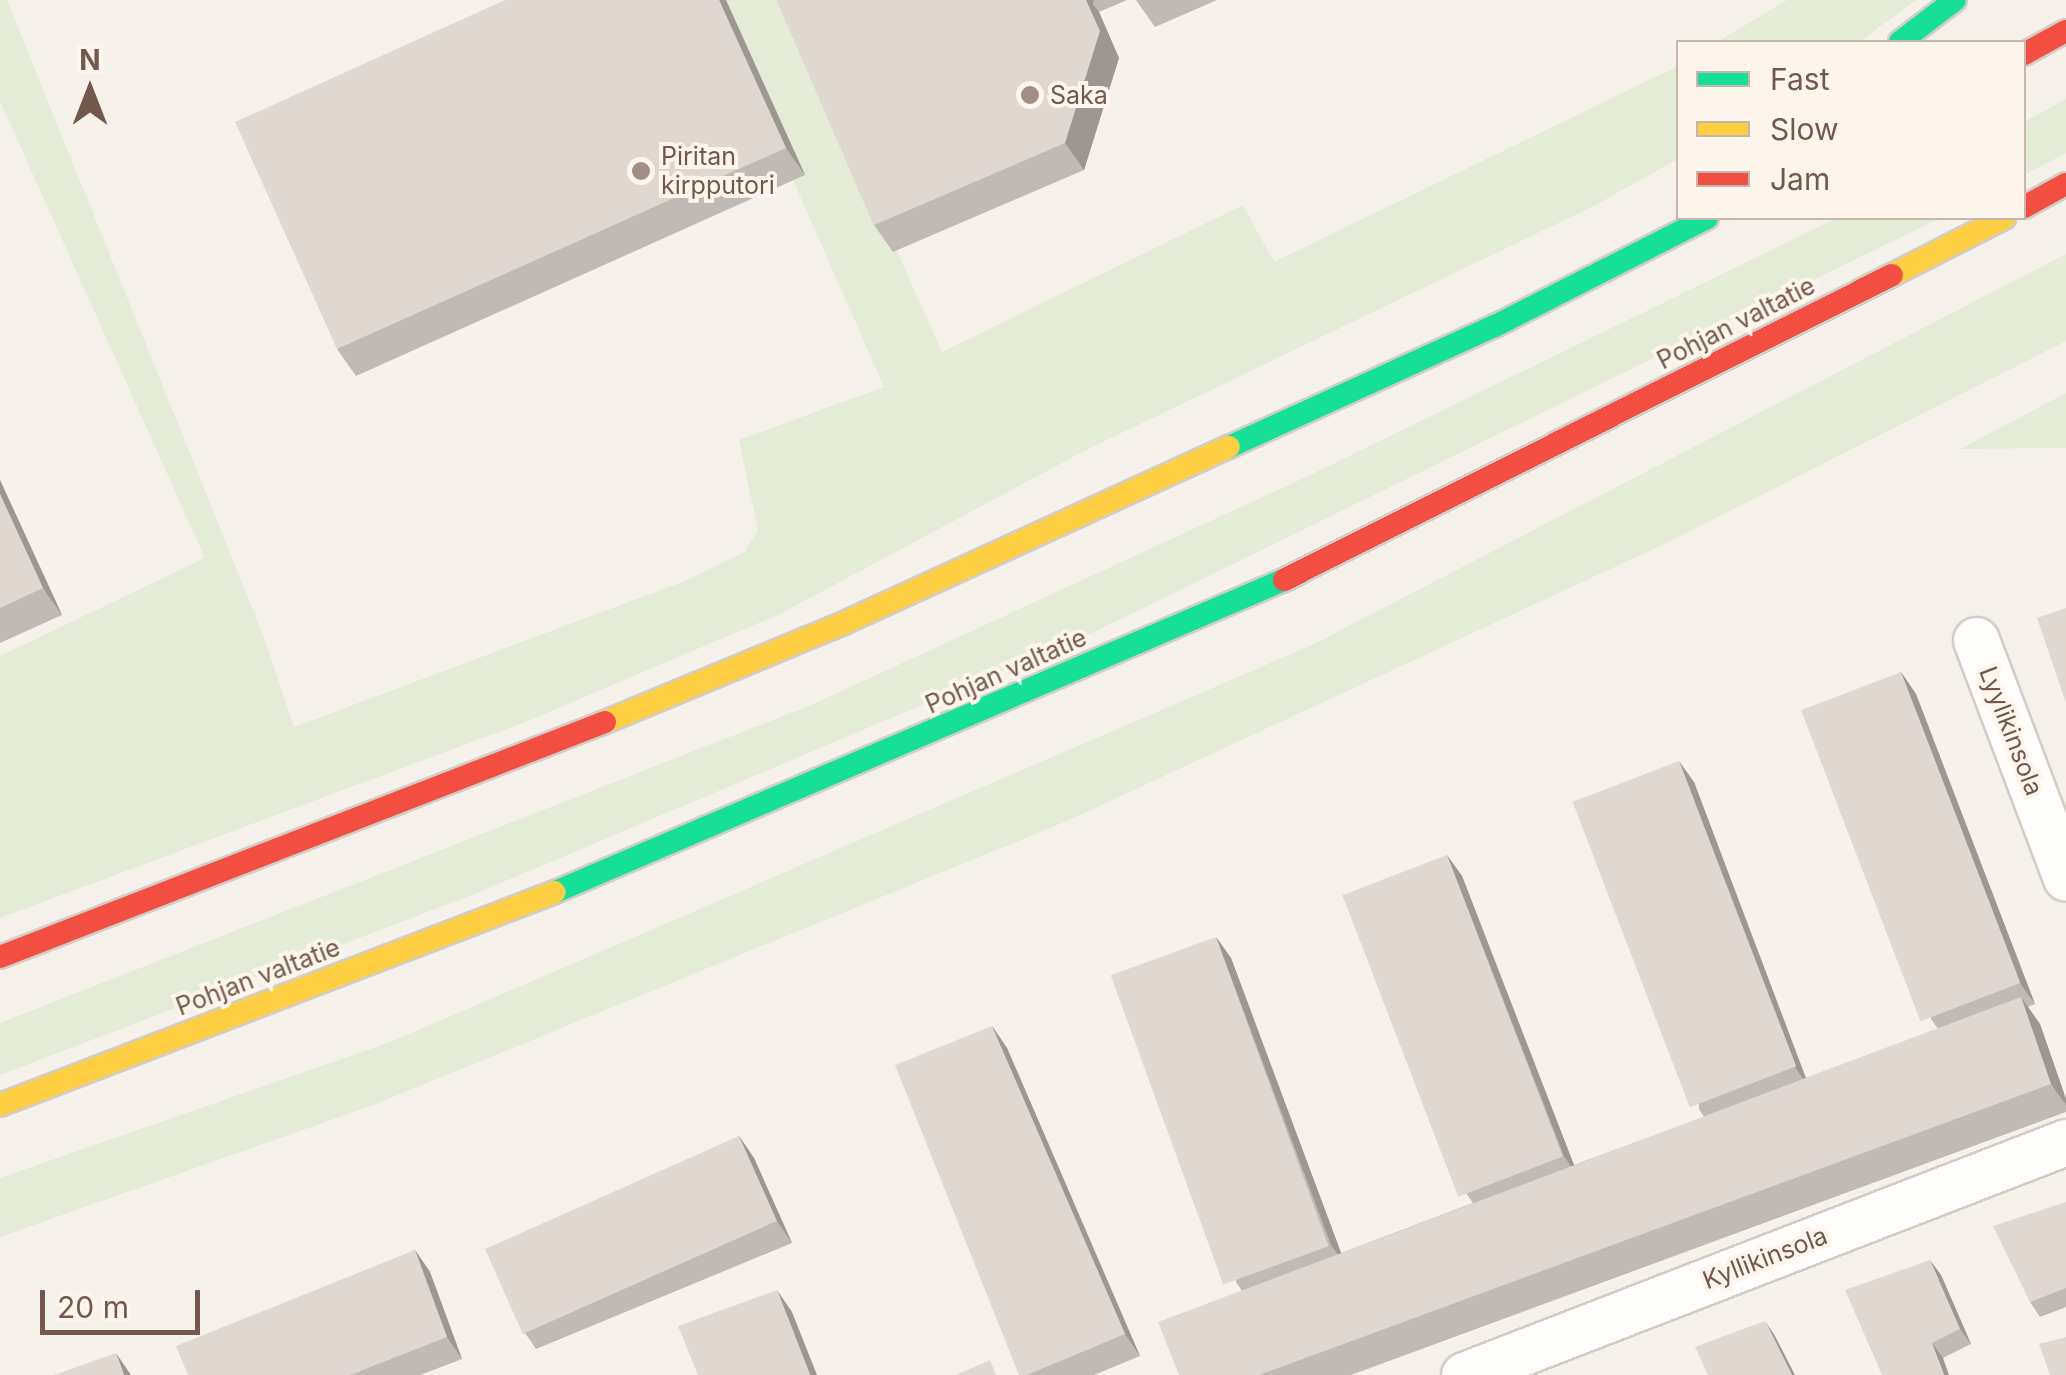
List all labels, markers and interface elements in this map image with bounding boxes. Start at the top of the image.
north arrow [40,40,140,140]
legend [1676,40,2026,220]
text: N [79,43,101,77]
text: Fast [1770,61,1829,97]
place label: Saka [1050,80,1108,110]
marker: Saka [1019,84,1041,106]
text: Slow [1770,111,1839,147]
place label: Piritan kirpputori [661,142,775,201]
marker: Piritan kirpputori [630,160,652,182]
text: Jam [1770,161,1830,197]
street label: Pohjan valtatie [1652,270,1820,376]
street label: Pohjan valtatie [921,622,1091,720]
street label: Lyylikinsola [1973,662,2049,800]
street label: Pohjan valtatie [172,932,344,1022]
street label: Kyllikinsola [1698,1221,1832,1295]
scale bar [45,1270,205,1332]
text: 20 m [57,1289,129,1325]

